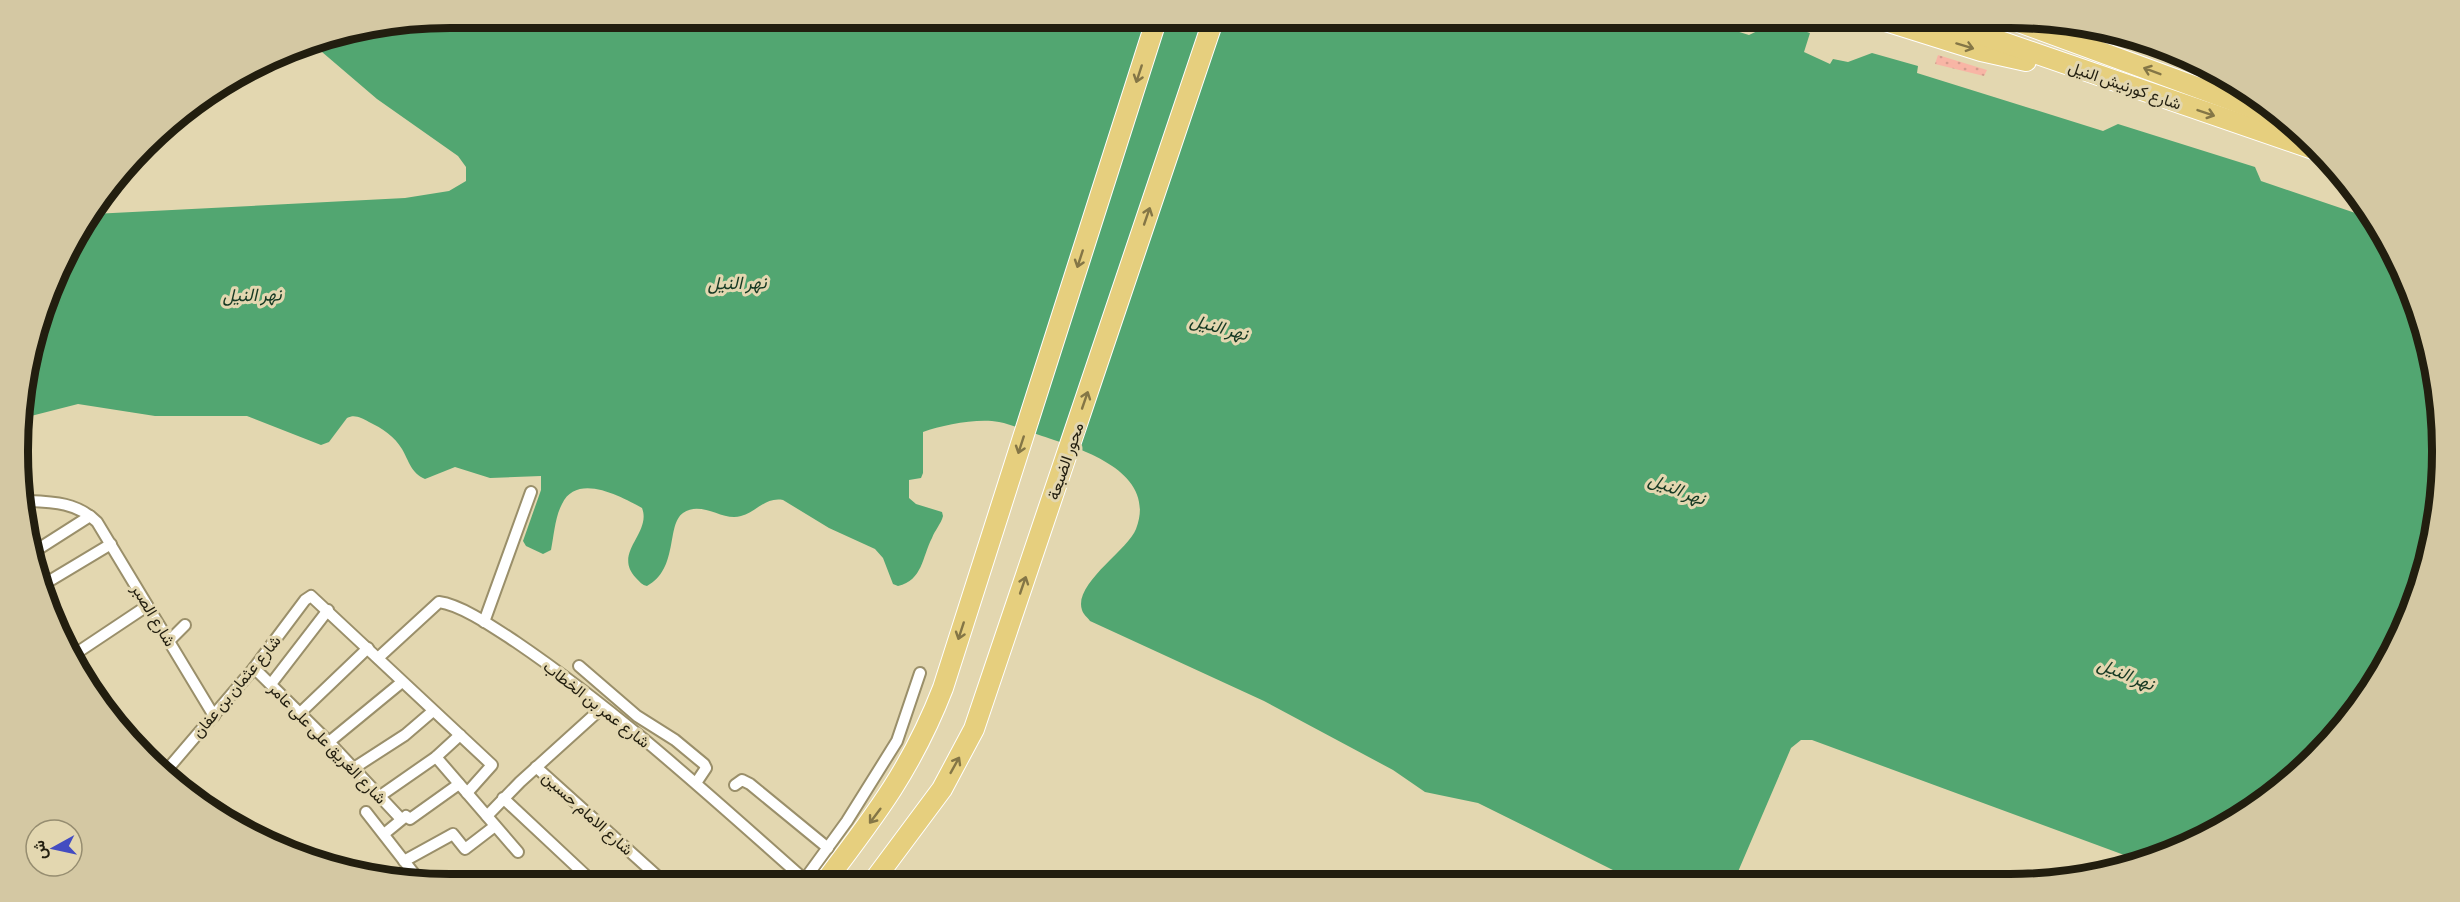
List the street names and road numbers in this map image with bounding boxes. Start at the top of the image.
street label: شارع كورنيش النيل [2065,56,2184,116]
street label: محور الضبعة [1042,420,1088,503]
street label: شارع الصبر [125,579,180,651]
street label: شارع عثمان بن عفان [187,631,286,743]
street label: شارع عمر بن الخطاب [538,656,654,753]
street label: شارع الغريق على على عامر [263,677,391,809]
street label: شارع الامام حسين [537,767,638,861]

